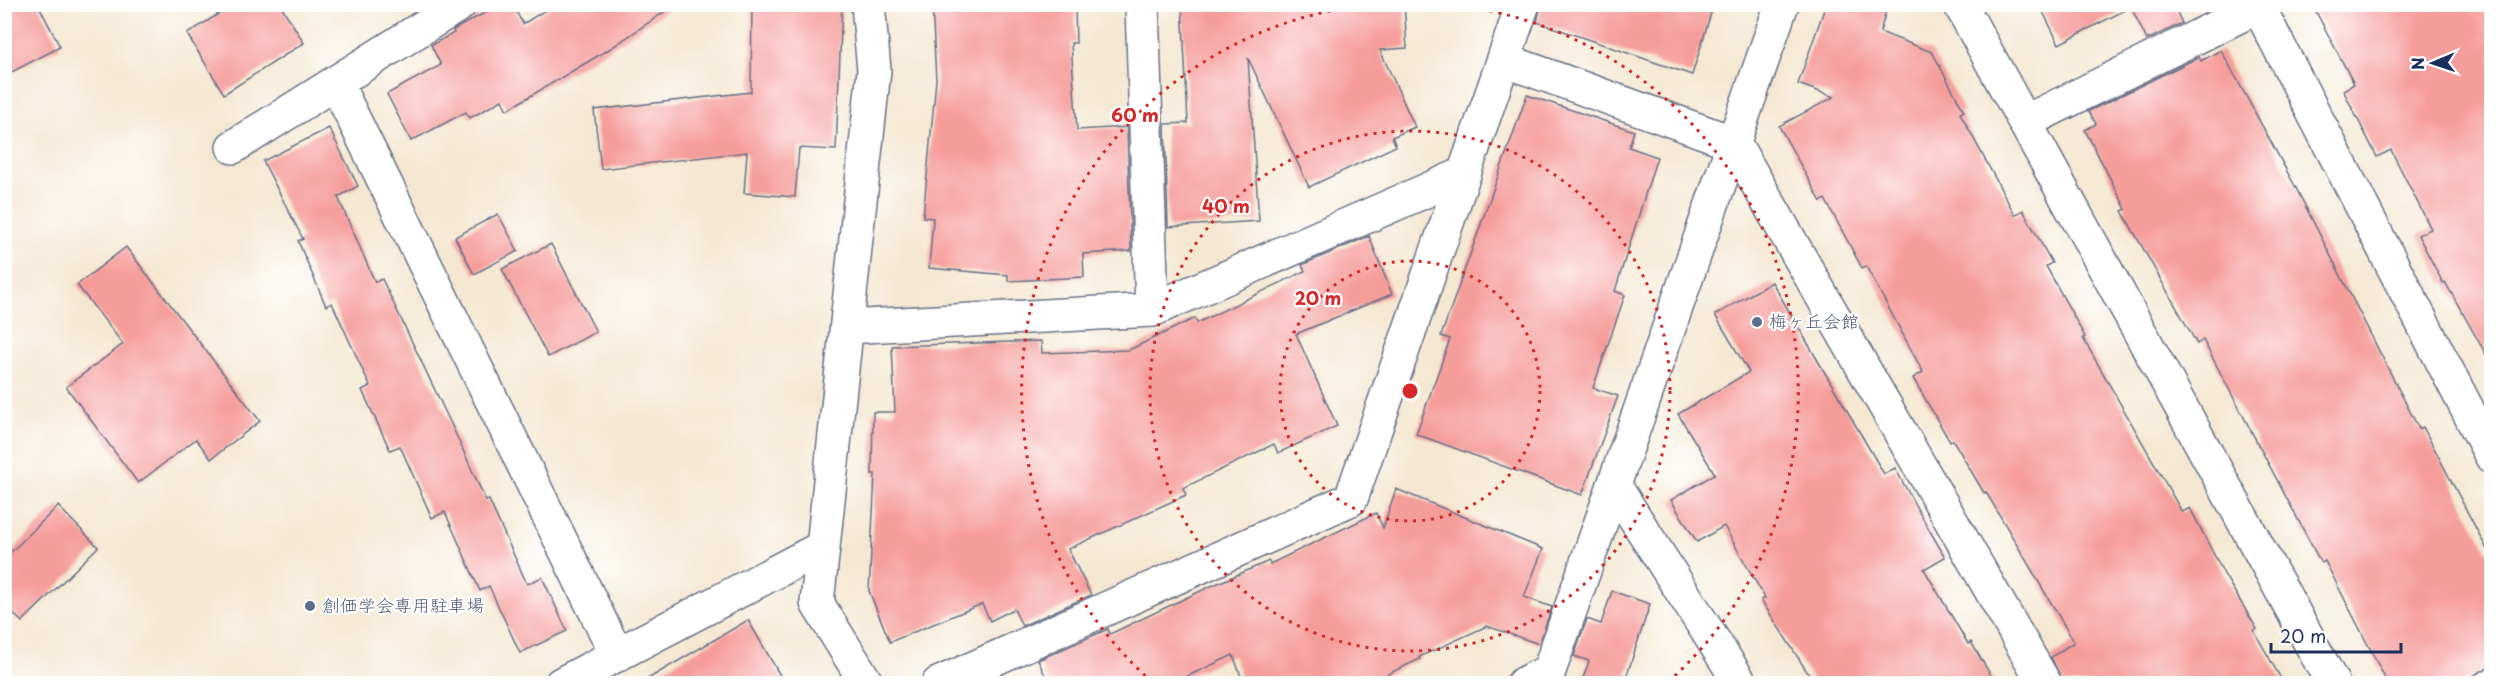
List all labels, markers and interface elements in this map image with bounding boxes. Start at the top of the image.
north arrow [2403,33,2463,93]
text: N [2405,57,2429,70]
text: 60 m [1111,101,1159,128]
text: 40 m [1202,192,1250,219]
text: 20 m [1295,284,1341,311]
place label: 梅ヶ丘会館 [1769,307,1859,334]
marker: 梅ヶ丘会館 [1750,315,1764,329]
centre of rings [1400,381,1420,401]
place label: 創価学会専用駐車場 [322,591,484,618]
marker: 創価学会専用駐車場 [303,599,317,613]
scale bar [2271,616,2402,654]
text: 20 m [2280,622,2326,649]

